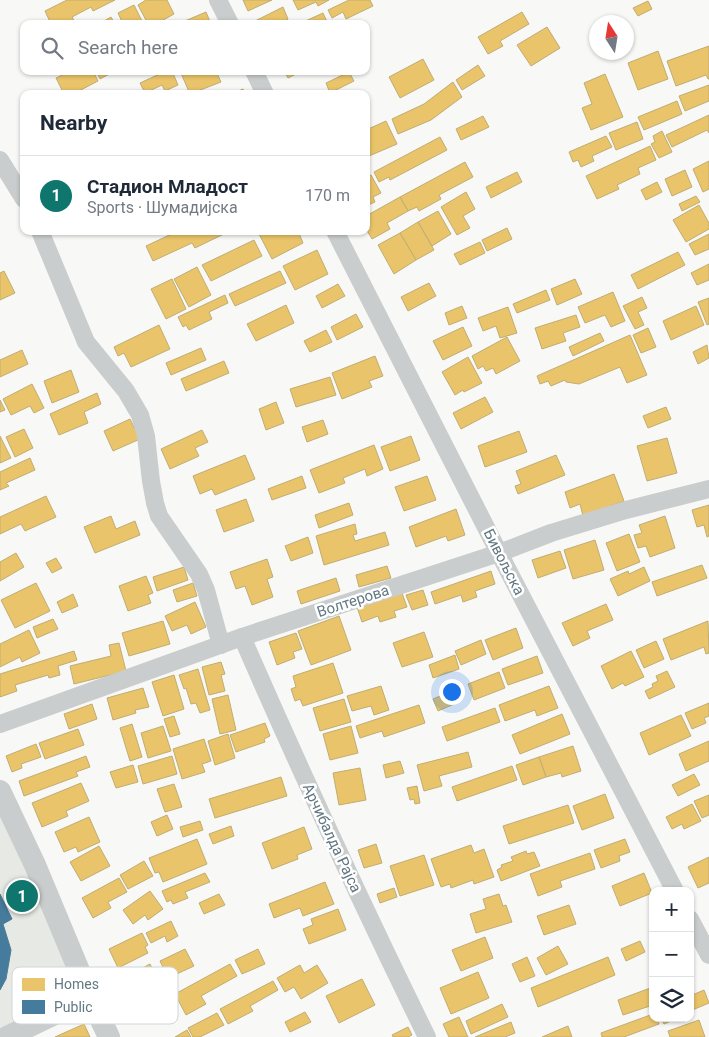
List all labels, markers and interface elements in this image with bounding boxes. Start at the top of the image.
north arrow [589,15,634,60]
search box [20,20,370,75]
icon: search [38,34,66,62]
text: Search here [78,36,178,59]
text: Nearby [40,111,107,135]
text: Стадион Младост [87,175,248,198]
text: 1 [51,186,61,205]
text: 170 m [305,186,350,205]
text: Sports · Шумадијска [87,198,238,217]
street label: Бивољска [480,526,528,598]
street label: Волтерова [315,581,391,621]
your location [439,679,465,705]
street label: Арчибалда Рајса [299,781,365,895]
pin: 1 [6,877,38,915]
map controls [649,887,694,1022]
button: + [649,887,694,932]
button: − [649,932,694,977]
legend [12,967,178,1024]
text: Homes [54,976,99,992]
button: layers [649,977,694,1022]
text: Public [54,999,93,1015]

